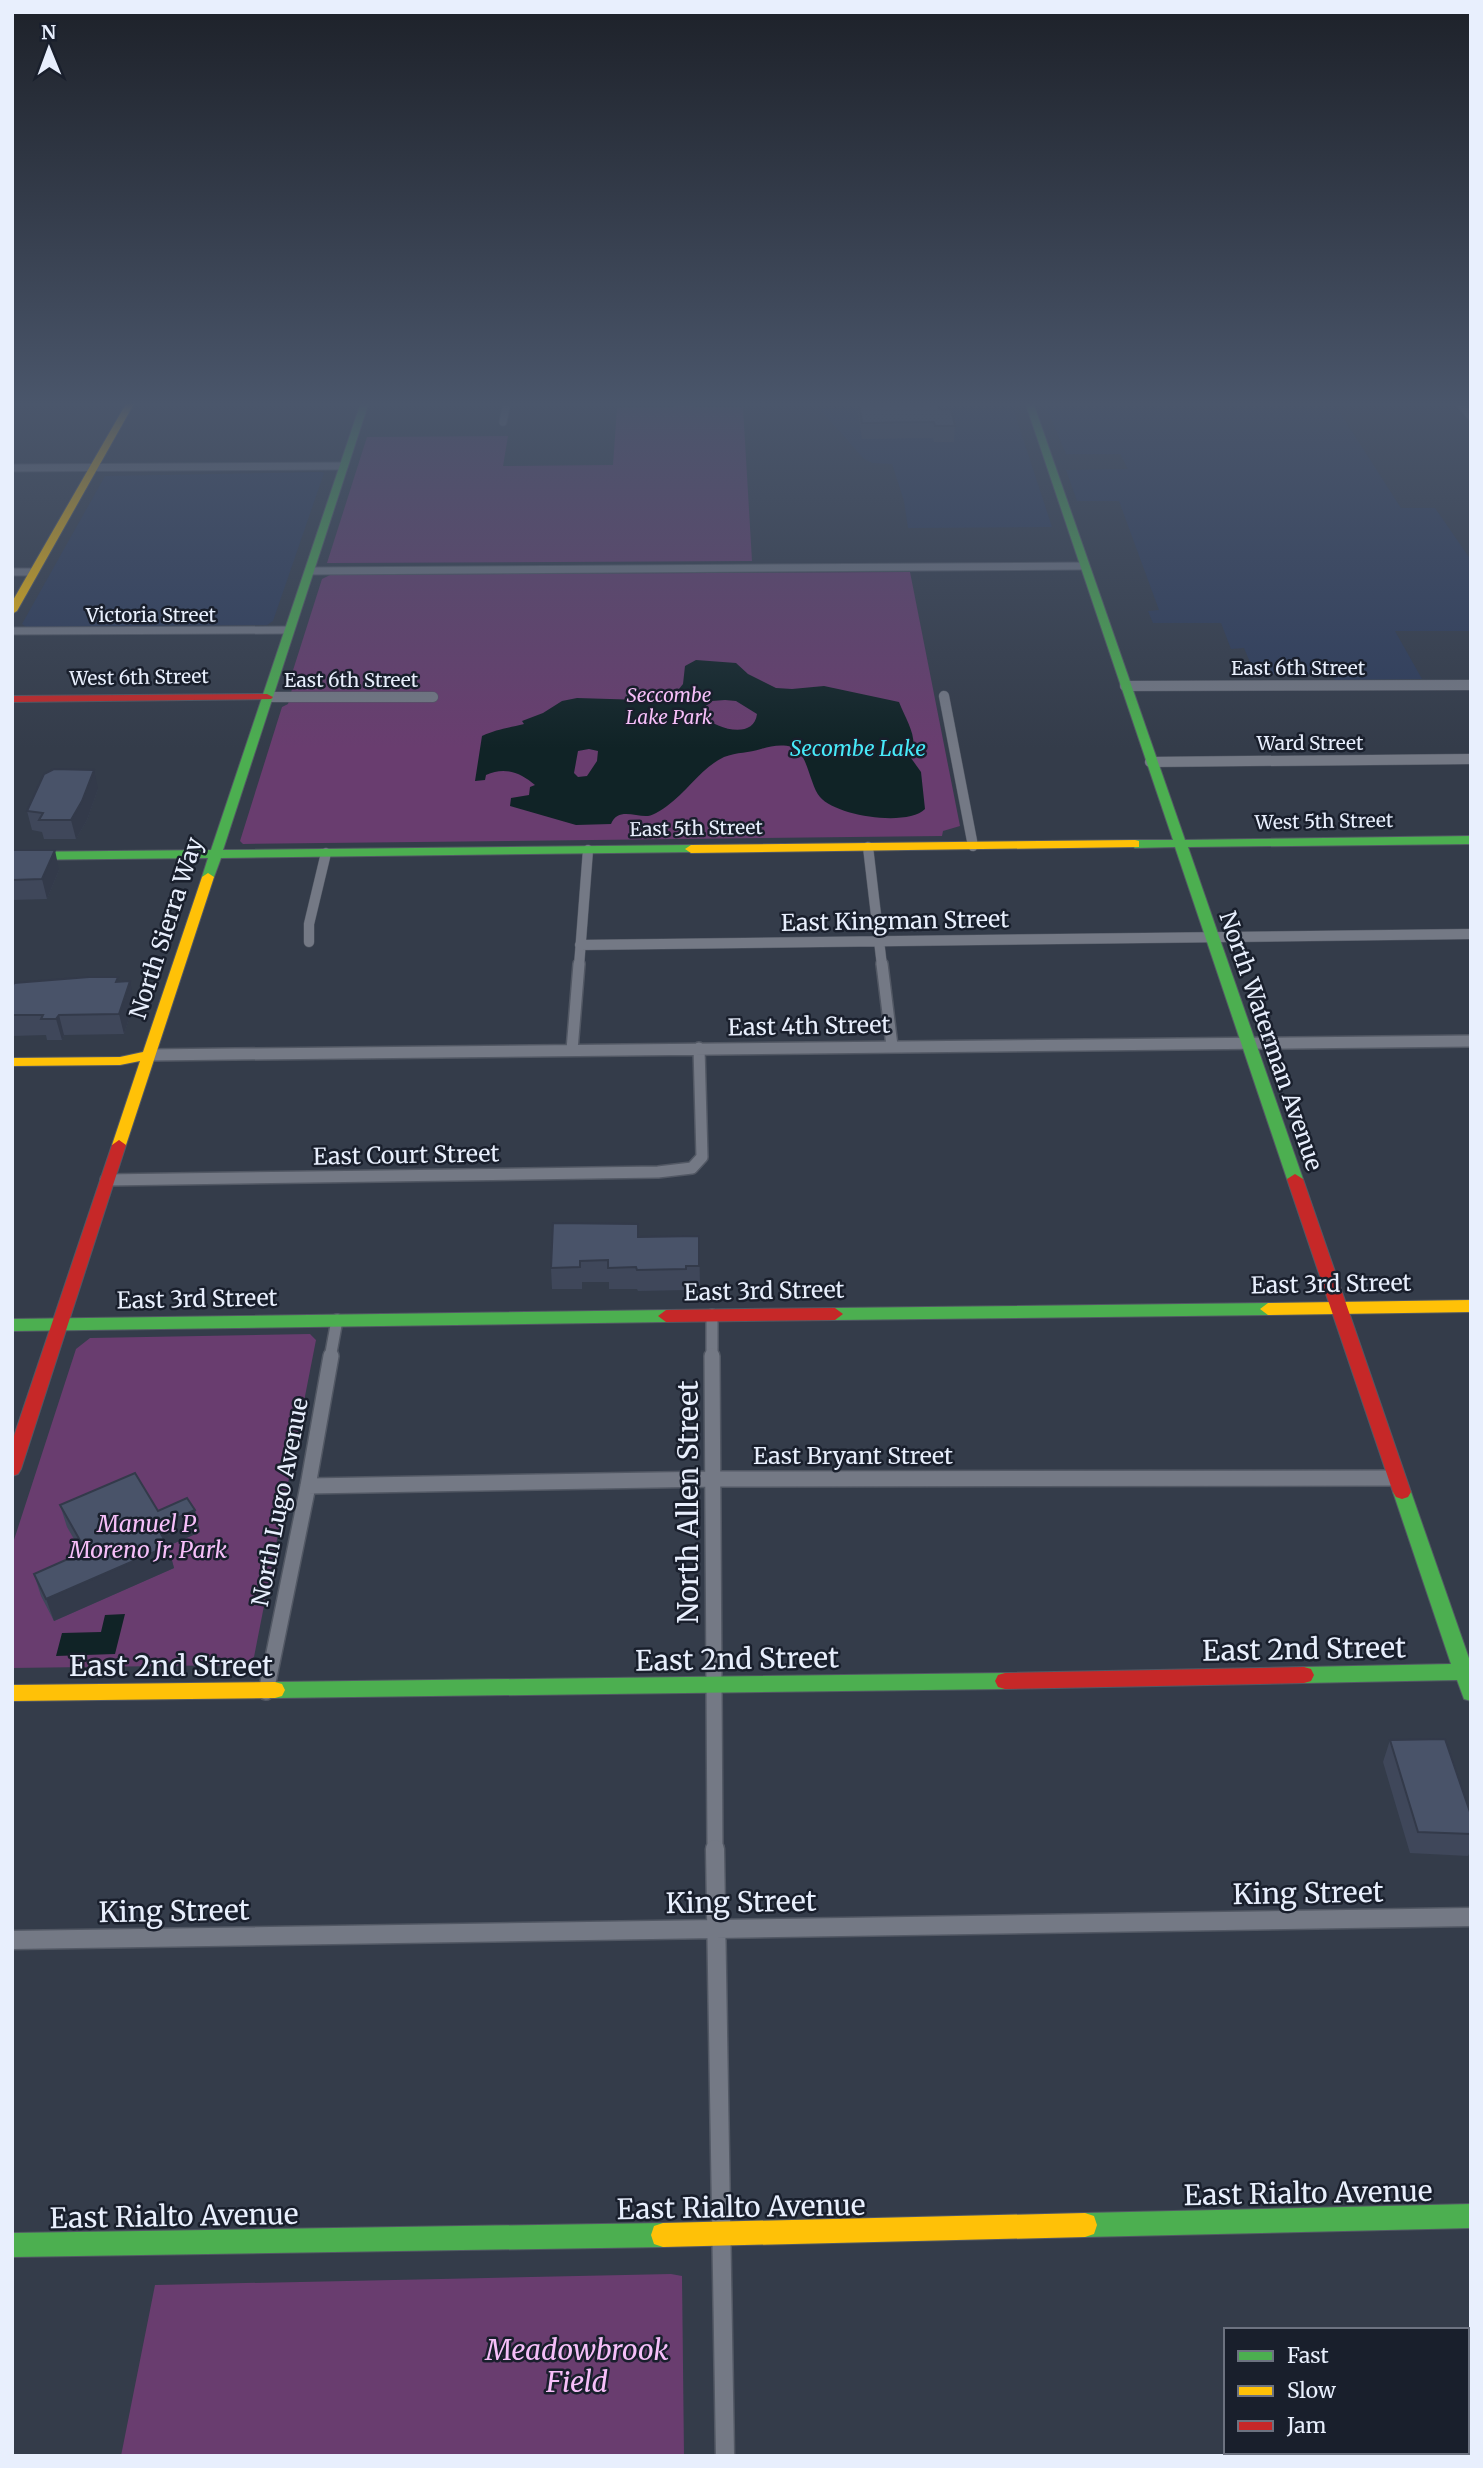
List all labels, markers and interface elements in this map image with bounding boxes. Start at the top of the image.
north arrow [14,14,84,84]
text: N [41,20,56,44]
street label: Victoria Street [85,603,217,627]
street label: East 6th Street [1231,656,1366,680]
street label: West 6th Street [68,664,209,690]
street label: East 6th Street [284,668,419,692]
park label: Seccombe Lake Park [626,683,713,729]
street label: Ward Street [1256,731,1364,755]
water label: Secombe Lake [790,735,926,762]
street label: West 5th Street [1254,808,1394,834]
street label: East 5th Street [629,815,763,841]
street label: North Sierra Way [123,833,209,1022]
street label: East Kingman Street [781,904,1009,937]
street label: North Waterman Avenue [1213,907,1330,1174]
street label: East 4th Street [727,1010,891,1041]
street label: East Court Street [312,1138,500,1171]
street label: East 3rd Street [1250,1268,1412,1299]
street label: East 3rd Street [683,1275,845,1306]
street label: East 3rd Street [116,1283,278,1314]
street label: North Allen Street [670,1380,706,1624]
street label: North Lugo Avenue [245,1395,314,1609]
street label: East Bryant Street [753,1441,953,1470]
park label: Manuel P. Moreno Jr. Park [68,1509,228,1564]
street label: East 2nd Street [1202,1629,1406,1669]
street label: East 2nd Street [635,1639,839,1679]
street label: East 2nd Street [69,1648,273,1684]
street label: King Street [1232,1874,1384,1912]
street label: King Street [665,1883,817,1921]
street label: King Street [98,1892,250,1930]
street label: East Rialto Avenue [1183,2173,1433,2213]
street label: East Rialto Avenue [616,2187,866,2227]
street label: East Rialto Avenue [49,2196,299,2236]
legend [1224,2328,1469,2454]
park label: Meadowbrook Field [484,2332,669,2400]
text: Fast [1287,2342,1329,2369]
text: Slow [1287,2377,1336,2404]
text: Jam [1286,2412,1326,2439]

